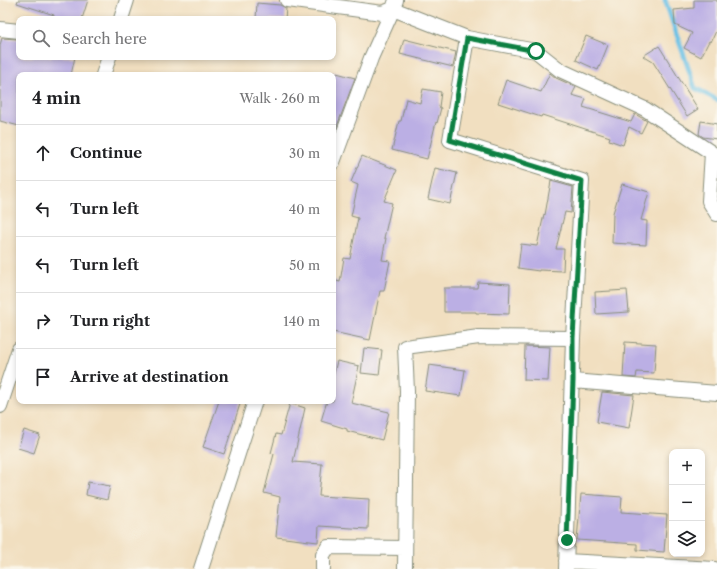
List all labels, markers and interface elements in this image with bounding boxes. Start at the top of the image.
search box [16,16,336,60]
icon: search [30,27,52,49]
text: Search here [62,29,147,48]
route start [527,42,545,60]
text: 4 min [32,88,81,108]
text: Walk · 260 m [239,90,320,106]
icon: ahead [32,142,54,164]
text: Continue [70,143,142,162]
text: 30 m [289,145,320,161]
icon: left [32,198,54,220]
text: Turn left [70,199,139,218]
text: 40 m [289,201,320,217]
icon: left [32,254,54,276]
text: Turn left [70,255,139,274]
text: 50 m [289,257,320,273]
icon: right [32,310,54,332]
text: Turn right [70,311,150,330]
text: 140 m [283,313,320,329]
icon: arrive [32,366,54,388]
text: Arrive at destination [70,367,229,386]
map controls [669,449,705,557]
button: + [669,449,705,485]
button: − [669,485,705,521]
button: layers [669,521,705,557]
route end [558,531,576,549]

